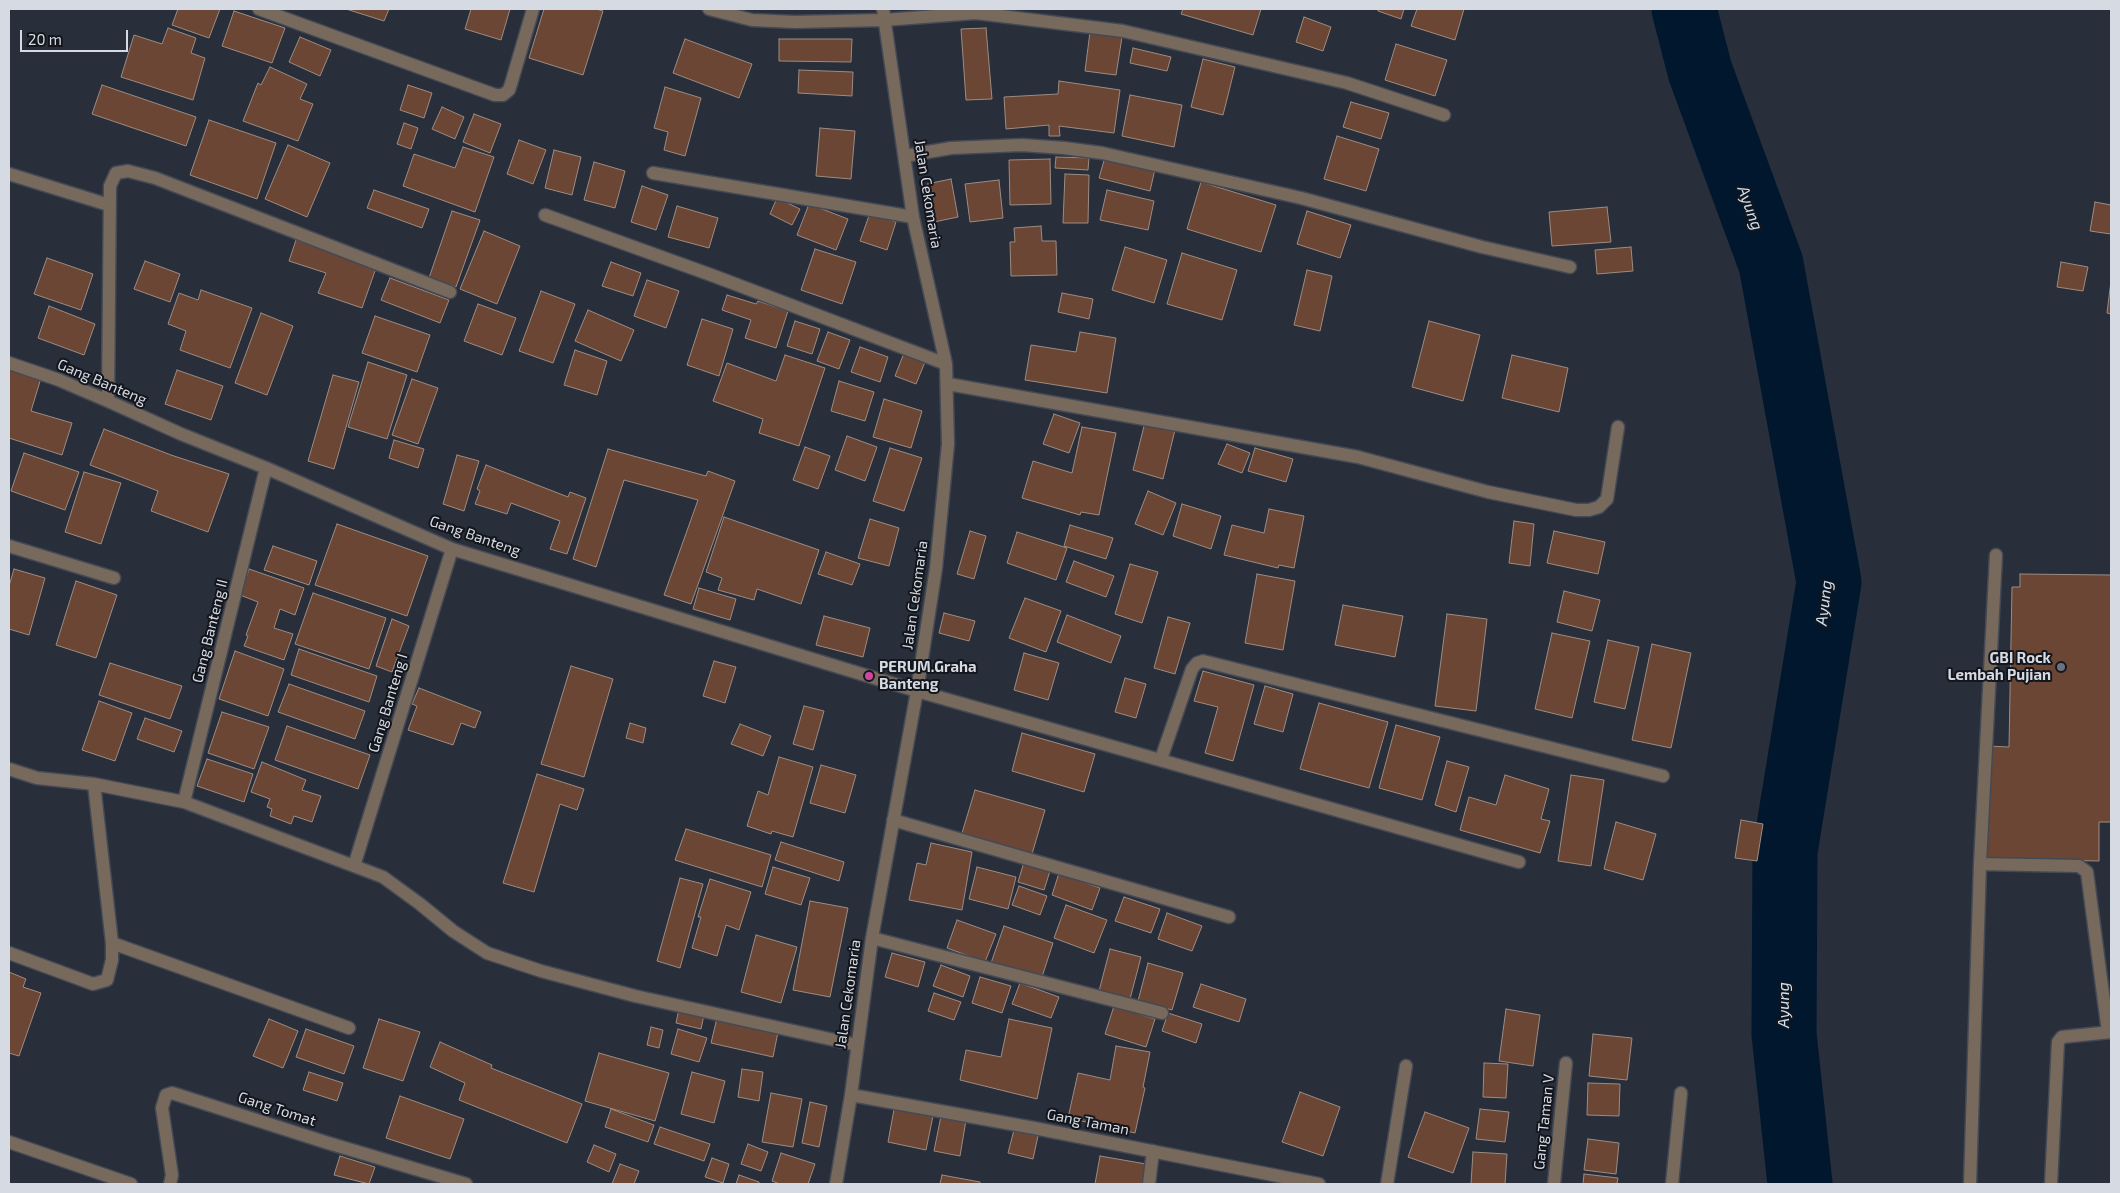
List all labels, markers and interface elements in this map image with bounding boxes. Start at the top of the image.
scale bar [22,20,130,52]
text: 20 m [28,30,62,48]
street label: Jalan Cekomaria [911,138,945,250]
water label: Ayung [1733,183,1767,233]
street label: Gang Banteng [55,355,149,409]
street label: Gang Banteng [427,512,523,560]
street label: Jalan Cekomaria [898,539,932,651]
street label: Gang Banteng II [188,577,232,685]
water label: Ayung [1812,579,1836,627]
place label: GBI Rock Lembah Pujian [1948,649,2051,684]
street label: Gang Banteng I [364,651,412,755]
place label: PERUM.Graha Banteng [879,658,976,693]
marker: GBI Rock Lembah Pujian [2055,661,2067,673]
marker: PERUM.Graha Banteng [863,670,875,682]
street label: Jalan Cekomaria [831,938,865,1050]
water label: Ayung [1774,982,1794,1028]
street label: Gang Taman V [1530,1073,1558,1171]
street label: Gang Tomat [236,1088,318,1130]
street label: Gang Taman [1045,1105,1131,1139]

